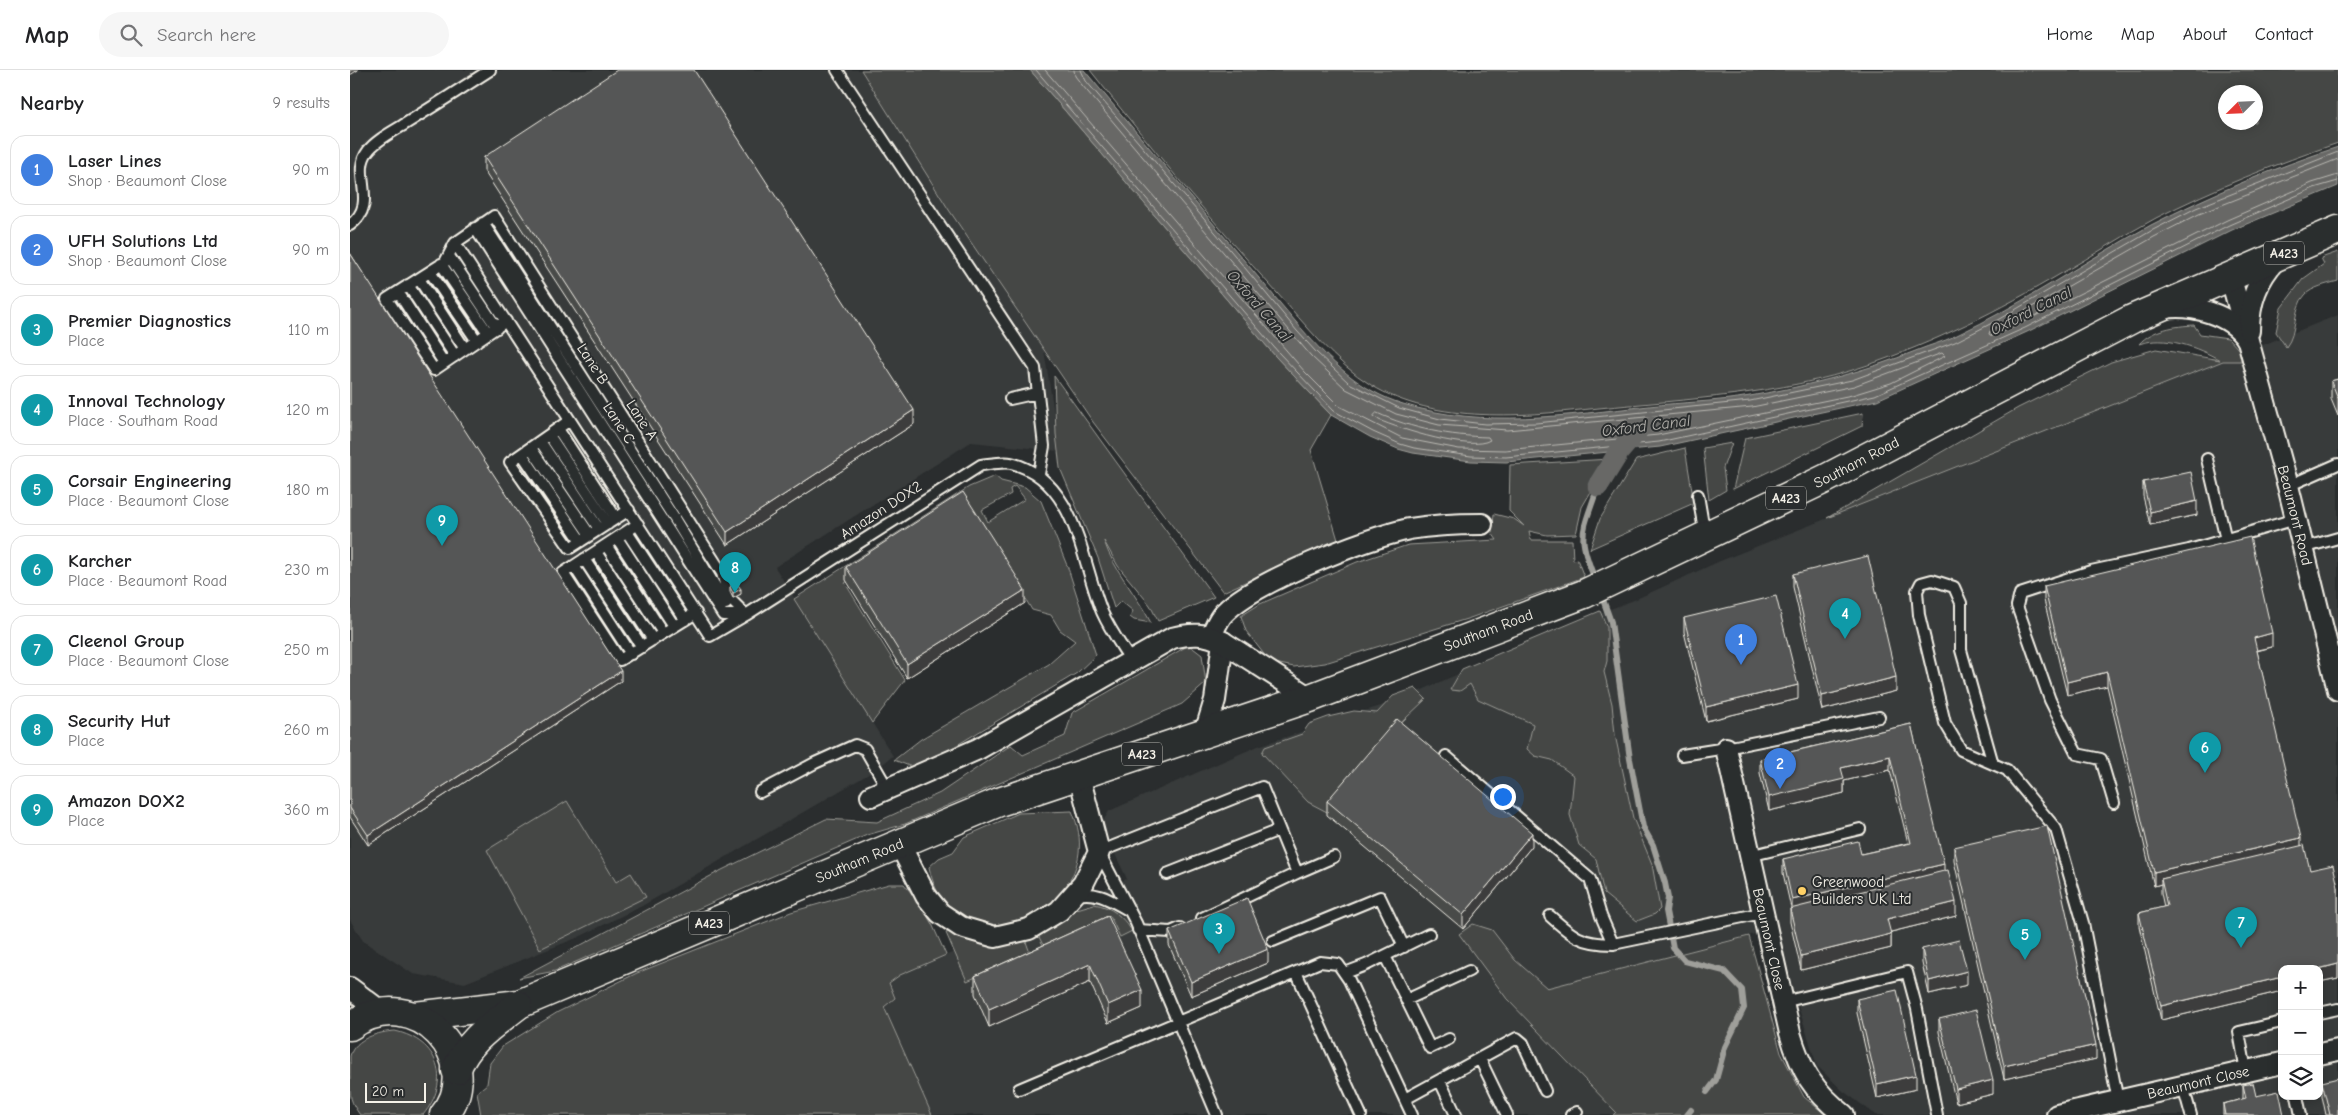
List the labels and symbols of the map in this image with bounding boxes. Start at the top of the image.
north arrow [2218,85,2263,130]
road number: A423 [2264,242,2304,264]
water label: Oxford Canal [1223,267,1295,346]
water label: Oxford Canal [1987,283,2075,339]
street label: Lane B [573,340,613,388]
street label: Lane A [622,396,662,444]
street label: Lane C [599,399,639,447]
water label: Oxford Canal [1601,412,1692,440]
street label: Southam Road [1811,433,1902,492]
street label: Beaumont Road [2274,463,2316,567]
street label: Amazon DOX2 [837,477,925,543]
road number: A423 [1766,486,1806,509]
pin: 9 [426,505,458,546]
pin: 8 [719,552,751,593]
pin: 4 [1829,598,1861,639]
street label: Southam Road [1441,605,1535,655]
pin: 1 [1725,624,1757,665]
pin: 6 [2189,732,2221,773]
road number: A423 [1122,742,1162,766]
pin: 2 [1764,748,1796,789]
your location [1490,784,1516,810]
street label: Southam Road [813,834,906,887]
place label: Greenwood Builders UK Ltd [1812,873,1911,908]
marker: Greenwood Builders UK Ltd [1796,885,1808,897]
street label: Beaumont Close [1749,886,1789,993]
pin: 7 [2225,907,2257,948]
road number: A423 [689,911,729,934]
pin: 3 [1203,913,1235,954]
pin: 5 [2009,919,2041,960]
street label: Beaumont Close [2145,1062,2252,1103]
scale bar [365,1080,426,1103]

